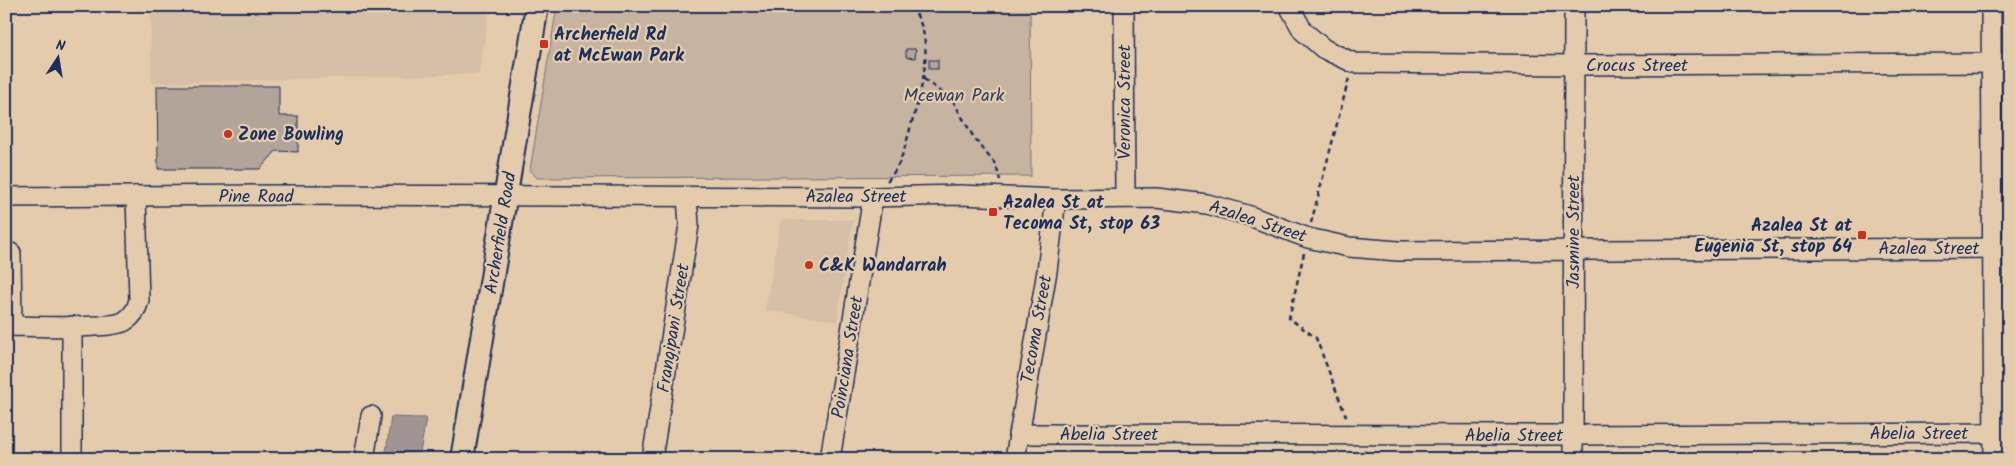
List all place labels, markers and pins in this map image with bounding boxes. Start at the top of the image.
place label: Archerfield Rd at McEwan Park [554,21,685,71]
marker: Archerfield Rd at McEwan Park [538,38,550,50]
place label: Zone Bowling [238,121,344,150]
marker: Zone Bowling [222,128,234,140]
place label: Azalea St at Tecoma St, stop 63 [1003,189,1160,239]
marker: Azalea St at Tecoma St, stop 63 [987,206,999,218]
place label: Azalea St at Eugenia St, stop 64 [1695,212,1853,262]
marker: Azalea St at Eugenia St, stop 64 [1856,229,1868,241]
place label: C&K Wandarrah [819,252,947,281]
marker: C&K Wandarrah [803,259,815,271]

